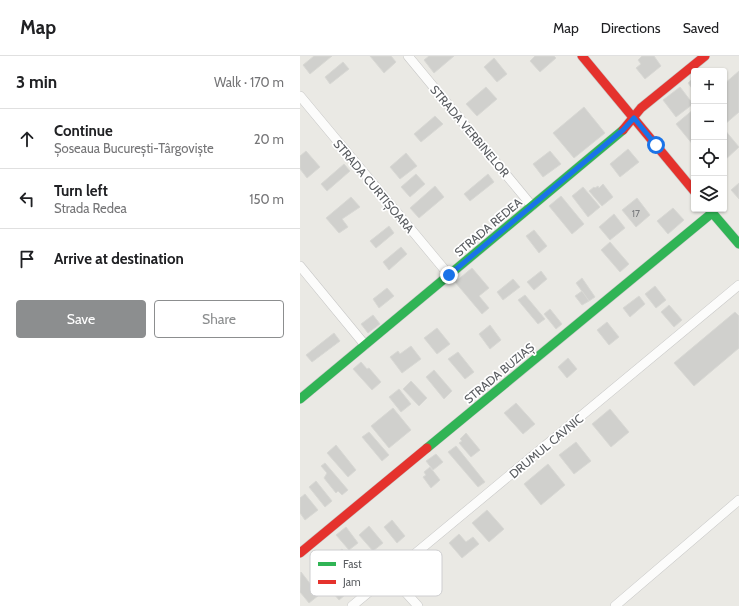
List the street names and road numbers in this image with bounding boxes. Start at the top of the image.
street label: STRADA VERBINELOR [427,82,513,181]
street label: STRADA CURTIȘOARA [330,136,418,237]
street label: STRADA REDEA [451,194,525,260]
street label: STRADA BUZIAȘ [461,339,538,407]
street label: DRUMUL CAVNIC [506,411,586,481]

